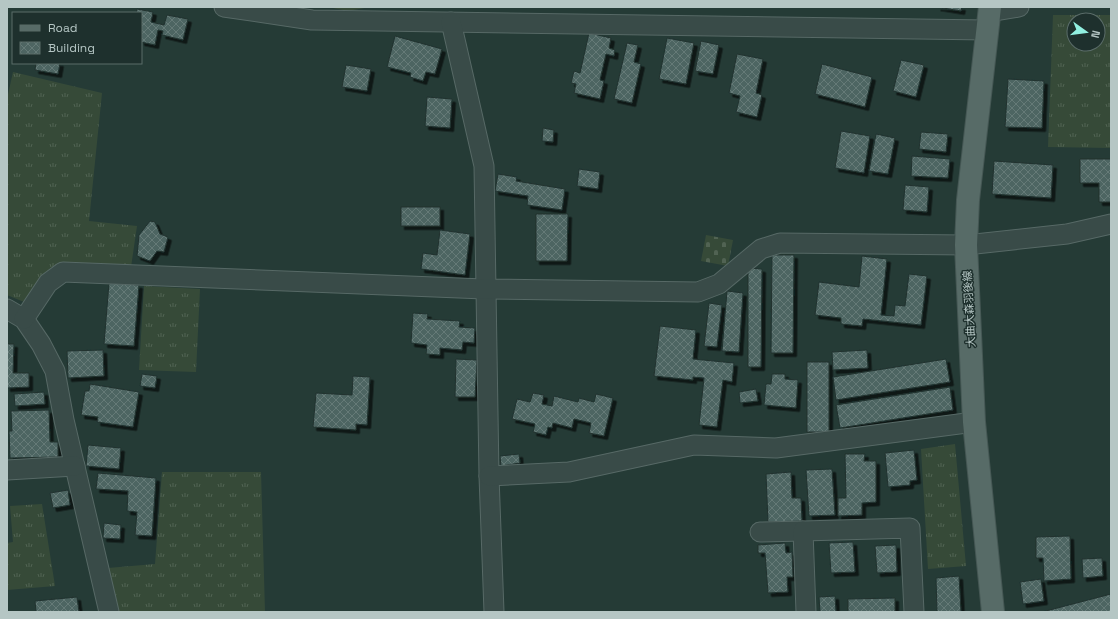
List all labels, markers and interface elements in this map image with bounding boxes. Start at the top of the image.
legend [12,12,142,64]
north arrow [1066,12,1106,52]
text: Road [48,20,77,36]
text: N [1088,29,1103,40]
text: Building [48,40,95,56]
street label: 大曲大森羽後線 [960,270,978,348]

